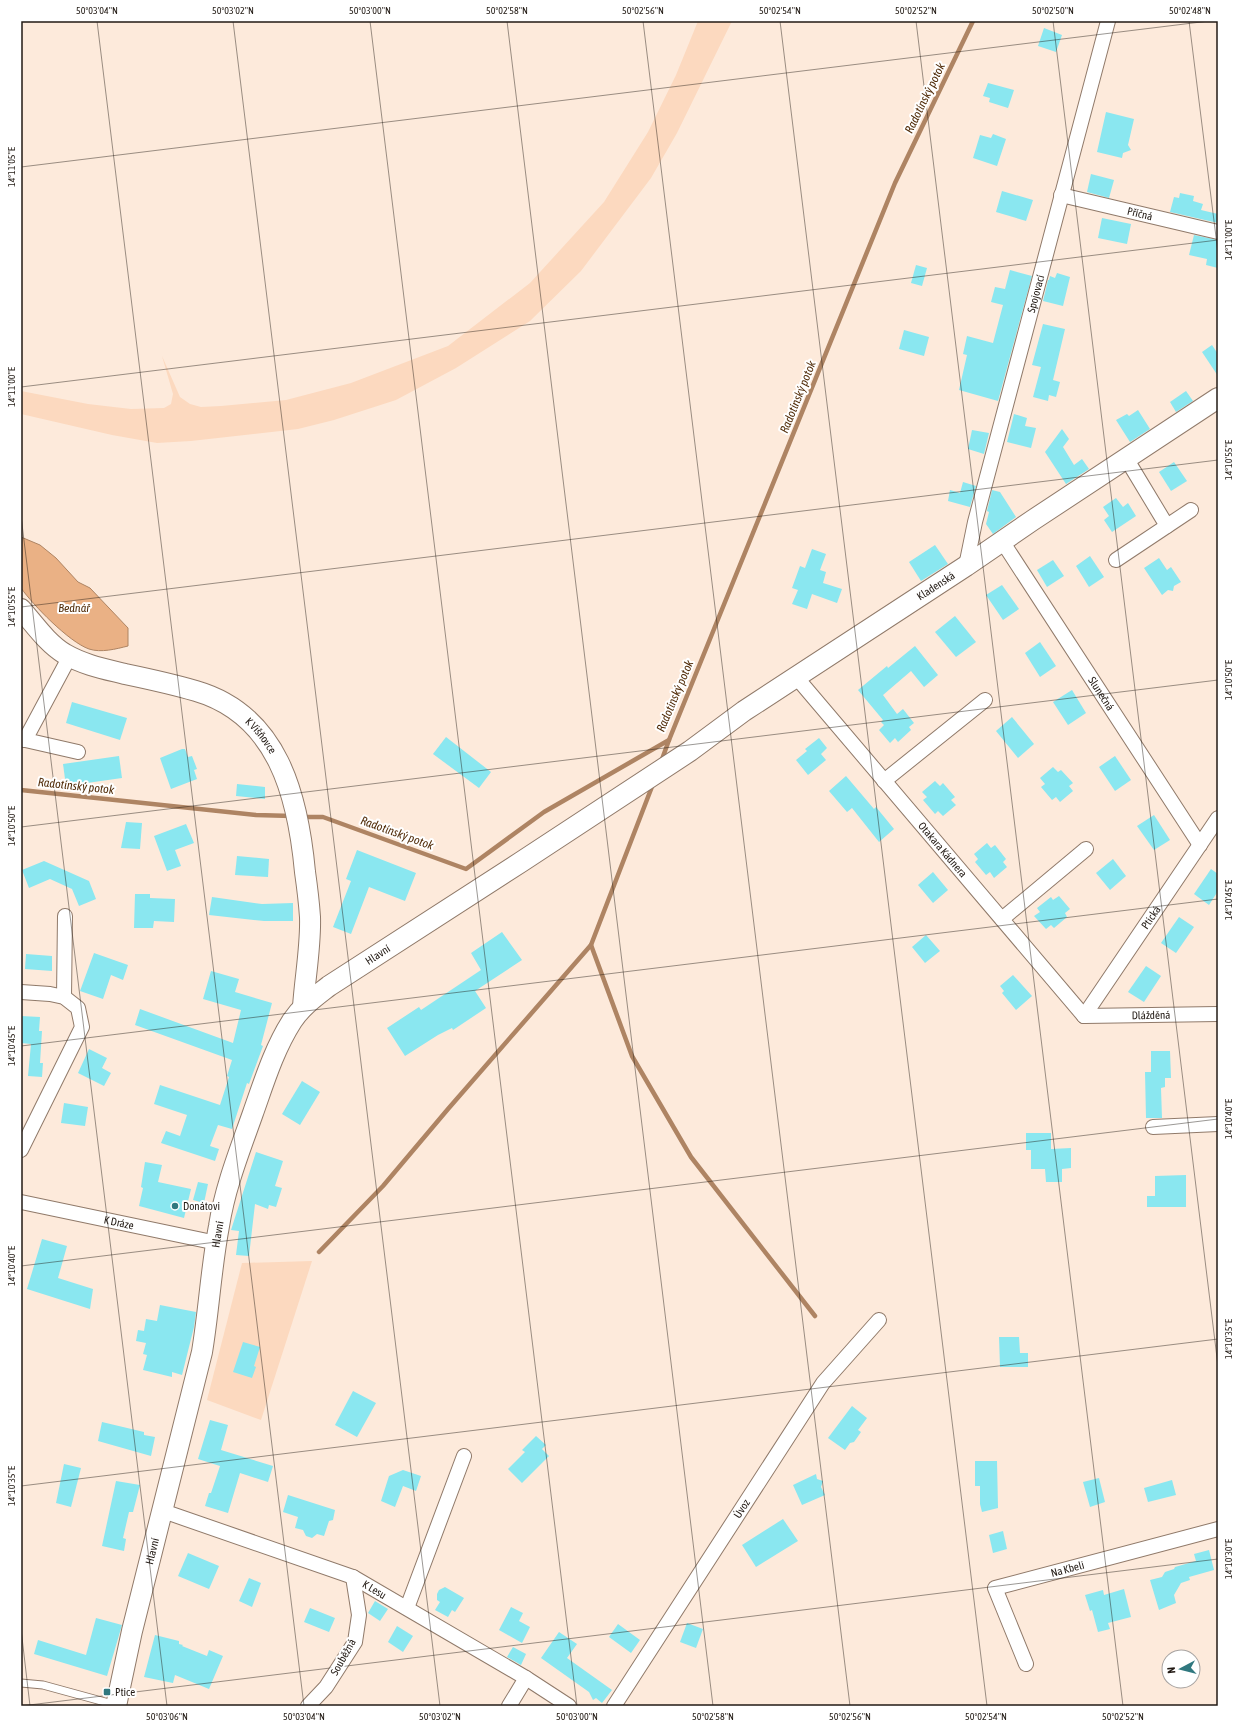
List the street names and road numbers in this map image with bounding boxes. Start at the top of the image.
street label: Příčná [1126,205,1154,222]
street label: Spojovací [1025,273,1046,314]
street label: Kladenská [915,569,957,602]
street label: Slunečná [1086,674,1117,713]
street label: K Višňovce [243,715,279,756]
street label: Otakara Kádnera [916,820,969,879]
street label: Ptická [1139,904,1163,931]
street label: Hlavní [363,942,393,967]
street label: Dlážděná [1132,1009,1170,1021]
street label: K Dráze [103,1214,135,1231]
street label: Hlavní [209,1220,226,1249]
street label: Úvoz [731,1497,752,1520]
street label: Hlavní [143,1536,161,1566]
street label: Na Kbeli [1049,1559,1085,1579]
street label: K Lesu [360,1578,388,1601]
street label: Souběžná [328,1637,358,1677]

